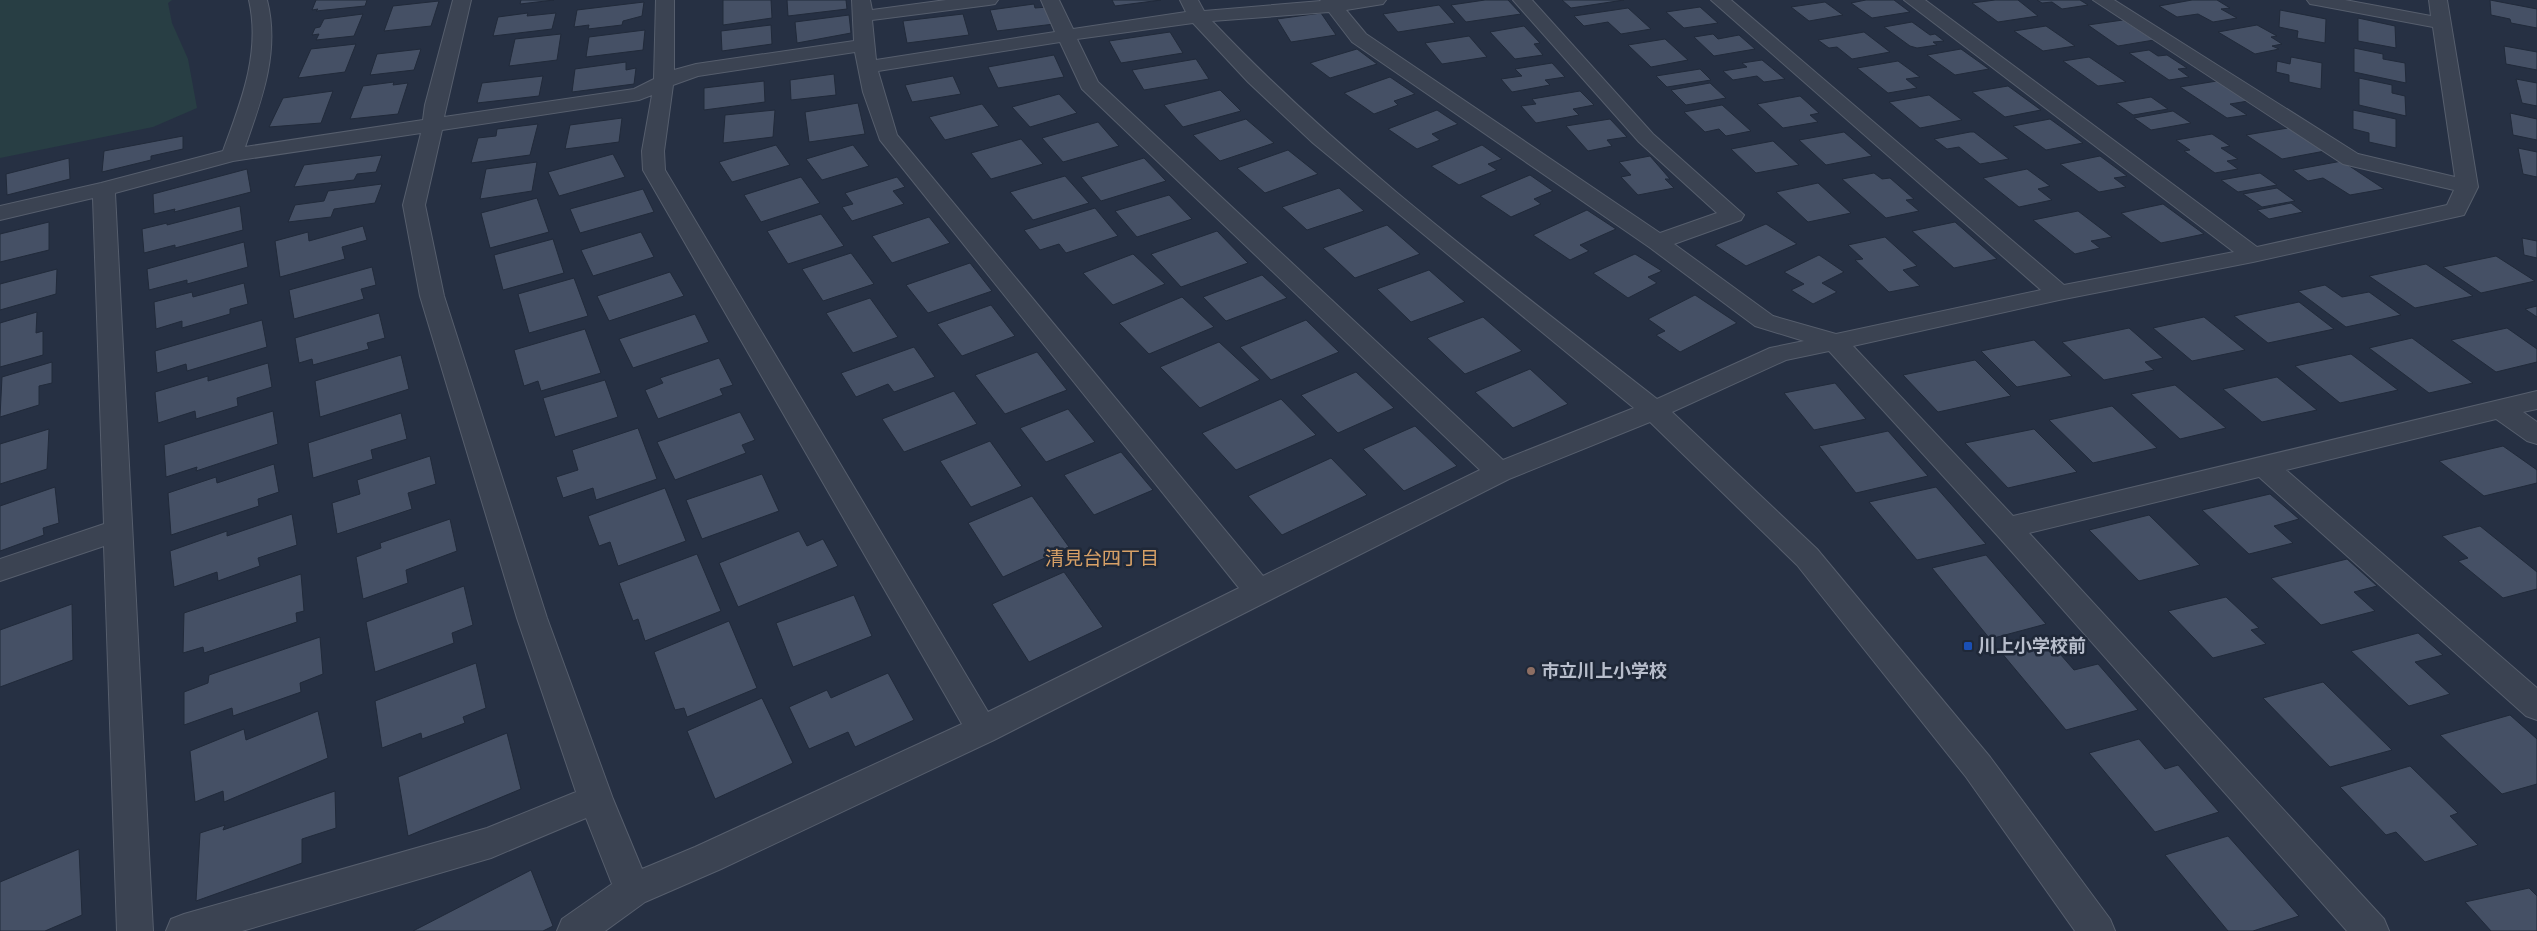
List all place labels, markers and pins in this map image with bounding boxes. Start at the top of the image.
place label: 川上小学校前 [1978,636,2086,656]
marker: 川上小学校前 [1962,640,1974,652]
place label: 市立川上小学校 [1541,661,1667,681]
marker: 市立川上小学校 [1525,665,1537,677]

